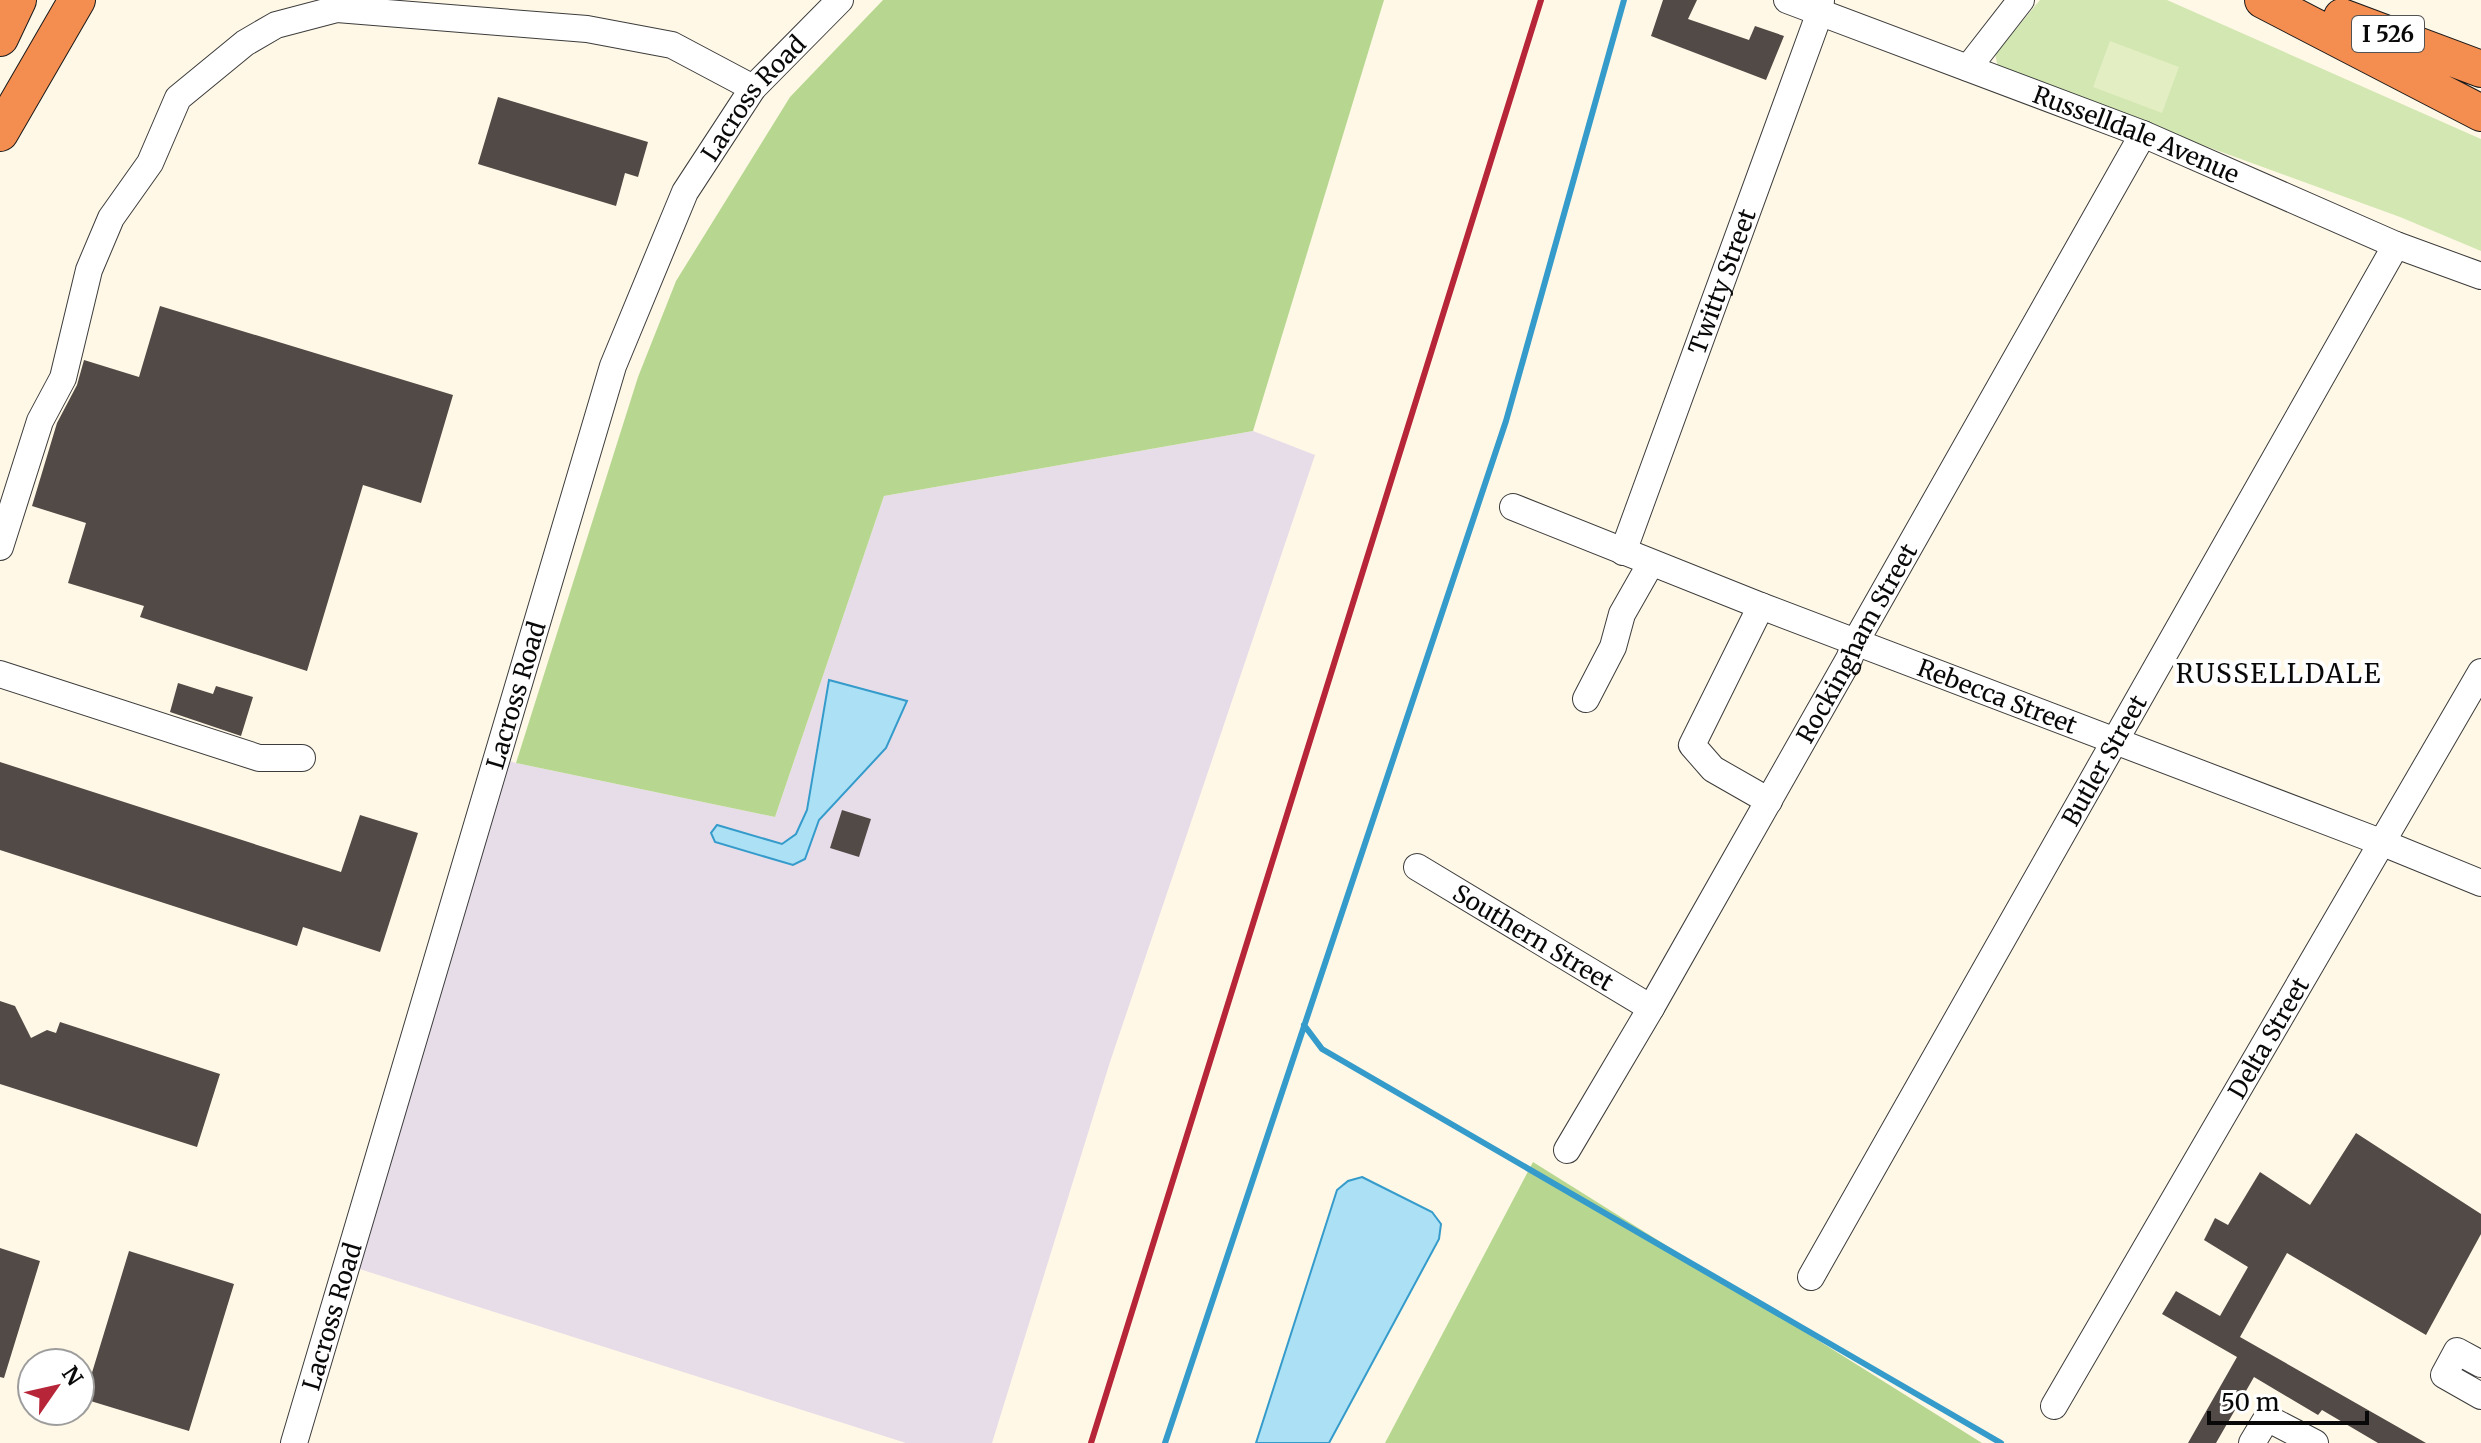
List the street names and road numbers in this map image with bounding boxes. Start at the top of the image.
road number: I 526 [2352,16,2424,52]
street label: Lacross Road [694,28,812,167]
street label: Russelldale Avenue [2029,79,2244,190]
street label: Twitty Street [1681,204,1763,358]
street label: Rockingham Street [1789,537,1924,748]
street label: Lacross Road [479,618,552,773]
street label: Rebecca Street [1913,652,2082,741]
street label: Butler Street [2055,689,2154,831]
street label: Southern Street [1447,877,1620,998]
street label: Delta Street [2221,971,2316,1104]
street label: Lacross Road [295,1239,368,1394]

